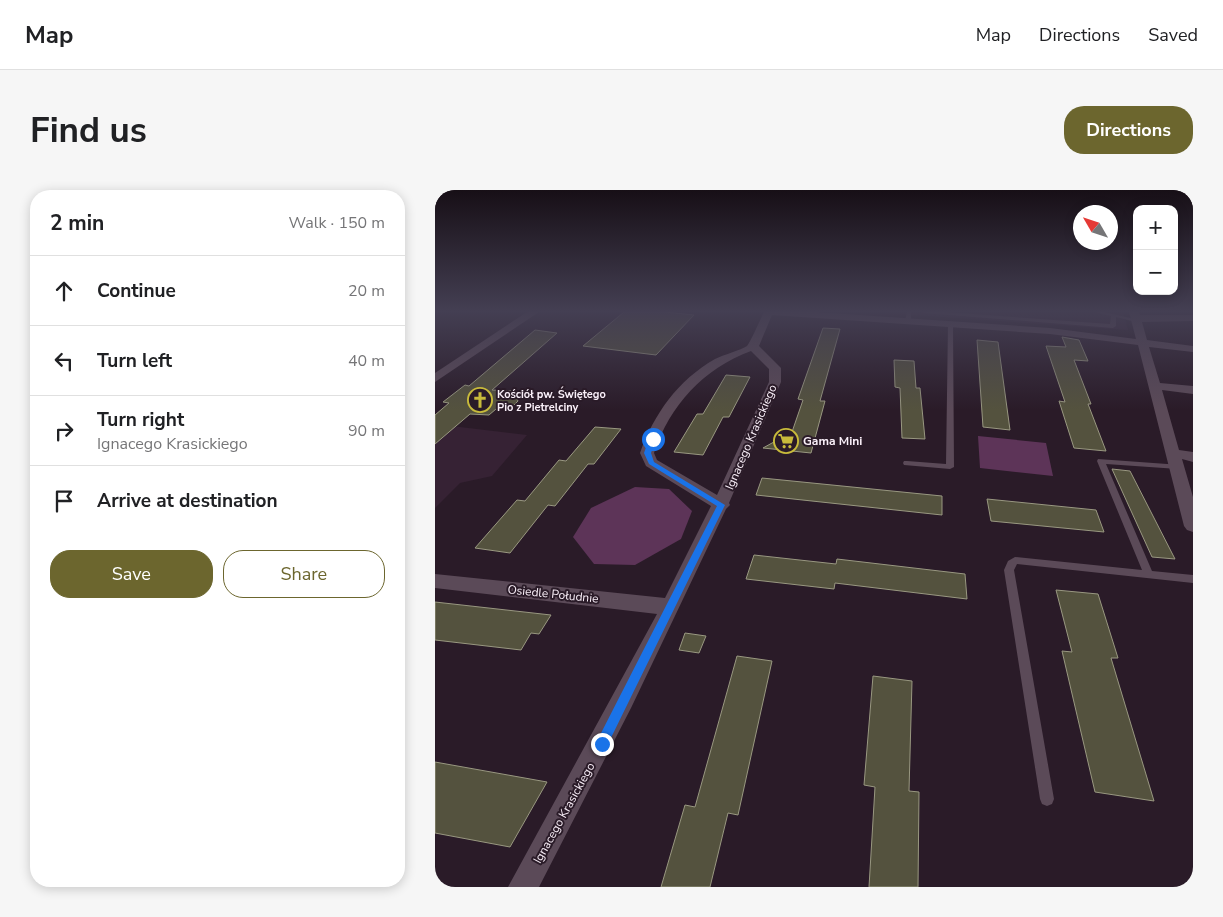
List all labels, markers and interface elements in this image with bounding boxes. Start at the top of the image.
text: Map [25,19,73,51]
text: Map [976,23,1011,47]
text: Directions [1039,23,1120,47]
text: Saved [1148,23,1198,47]
button: Directions [1064,106,1193,154]
text: Find us [30,107,147,154]
north arrow [1073,205,1118,250]
map controls [1133,205,1178,295]
button: + [1133,205,1178,250]
text: 2 min [50,209,104,237]
text: Walk · 150 m [289,212,385,234]
button: − [1133,250,1178,295]
icon: ahead [50,277,78,305]
text: Continue [97,278,176,304]
text: 20 m [348,280,385,302]
icon: left [50,347,78,375]
text: Turn left [97,348,172,374]
text: 40 m [348,350,385,372]
street label: Ignacego Krasickiego [722,382,781,492]
place label: Kościół pw. Świętego Pio z Pietrelciny [497,386,606,415]
church icon: Kościół pw. Świętego Pio z Pietrelciny [467,387,493,413]
text: Turn right [97,407,184,433]
icon: right [50,417,78,445]
text: 90 m [348,420,385,442]
route start [642,428,665,451]
supermarket icon: Gama Mini [773,428,799,454]
text: Ignacego Krasickiego [97,433,248,455]
place label: Gama Mini [803,433,862,449]
icon: arrive [50,487,78,515]
text: Arrive at destination [97,488,278,514]
button: Save [50,550,213,598]
button: Share [223,550,385,598]
street label: Osiedle Południe [507,581,599,607]
route end [591,733,614,756]
street label: Ignacego Krasickiego [530,759,599,866]

